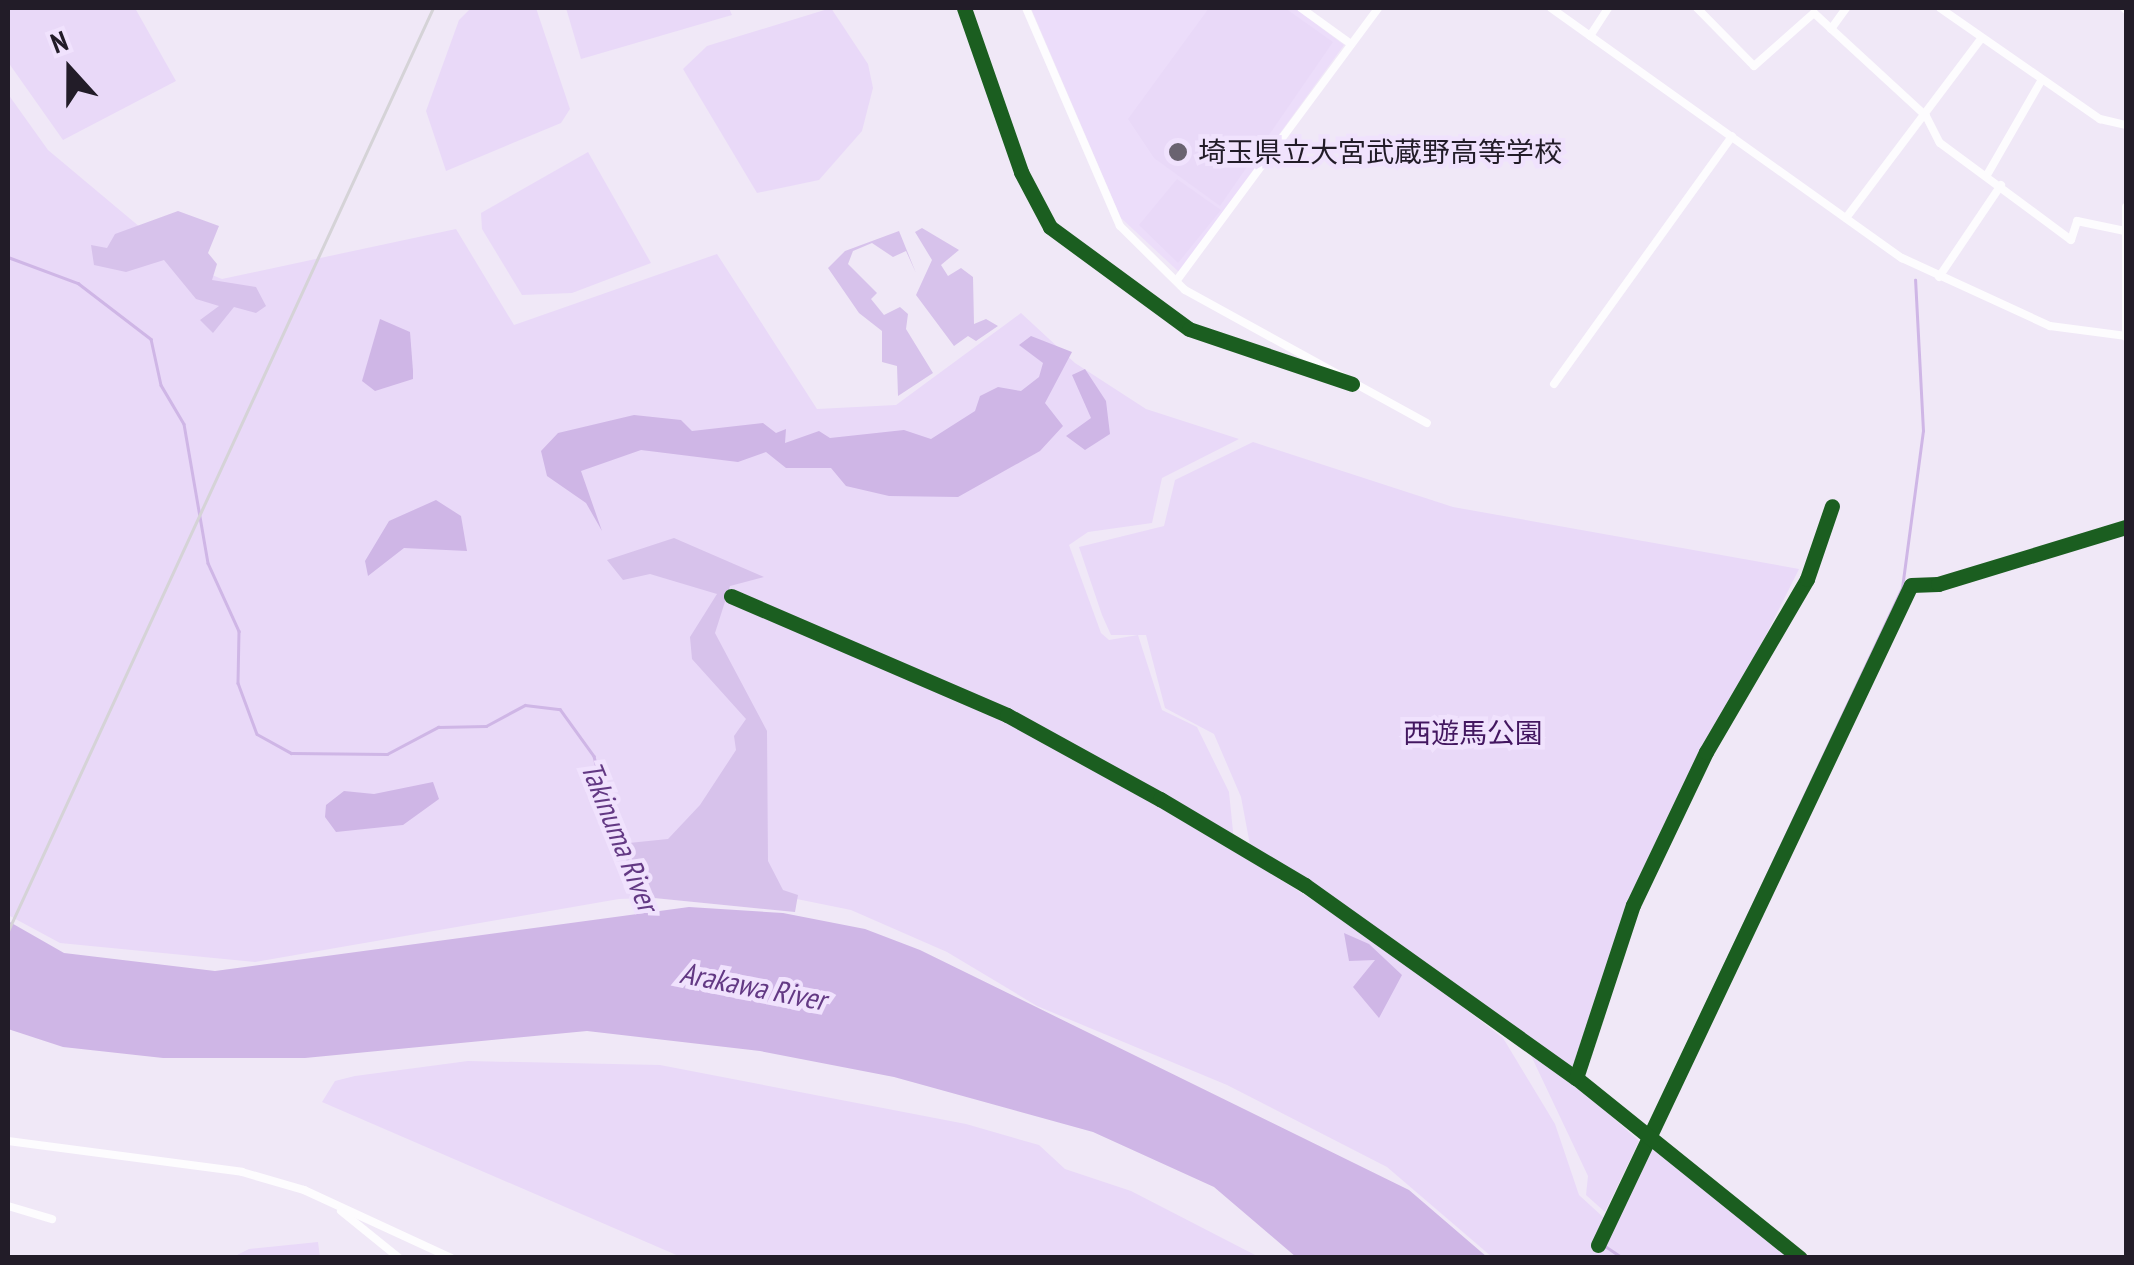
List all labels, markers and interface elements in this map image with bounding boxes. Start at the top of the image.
north arrow [20,20,120,120]
text: N [45,22,73,62]
place label: 埼玉県立大宮武蔵野高等学校 [1198,135,1562,169]
marker: 埼玉県立大宮武蔵野高等学校 [1167,141,1189,163]
park label: 西遊馬公園 [1403,716,1543,750]
water label: Takinuma River [574,756,666,916]
water label: Arakawa River [677,954,829,1018]

